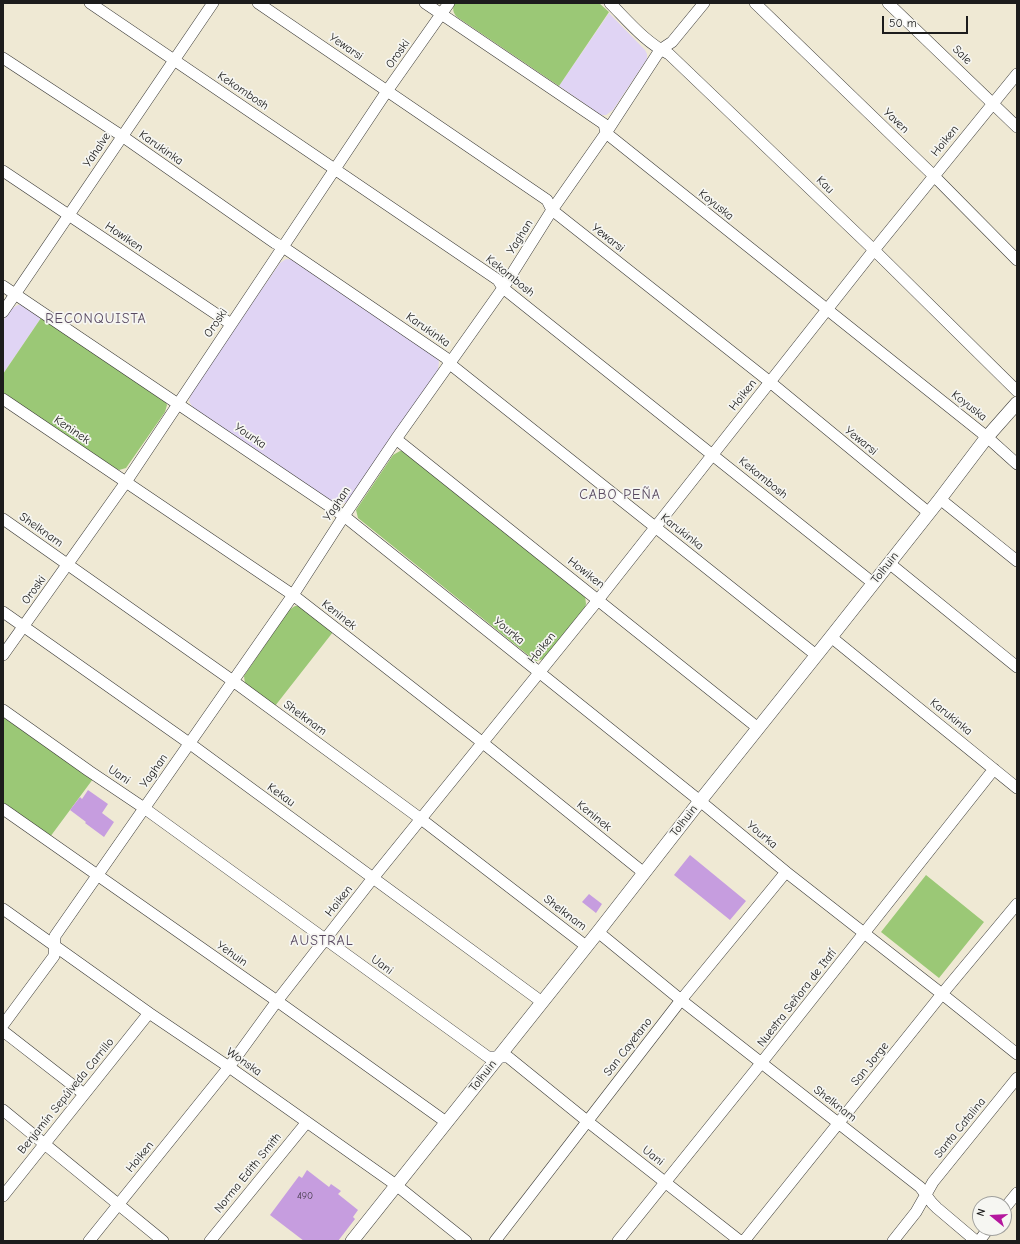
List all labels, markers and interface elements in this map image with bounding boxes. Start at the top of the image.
scale bar [884,8,970,34]
text: 50 m [889,16,917,30]
street label: Yewarsi [326,30,366,64]
street label: Oroski [383,37,413,71]
street label: Sale [949,42,975,68]
street label: Kekombosh [215,69,271,113]
street label: Yaven [880,105,912,137]
street label: Hoiken [928,122,962,160]
street label: Karukinka [136,128,186,168]
street label: Yahalve [80,130,114,170]
street label: Kau [813,173,837,197]
street label: Koyuska [695,186,737,224]
street label: Yaghan [504,217,536,257]
street label: Howiken [102,219,146,255]
street label: Yewarsi [589,221,627,255]
street label: Kekombosh [483,252,537,300]
street label: Oroski [201,306,231,340]
street label: Karukinka [403,310,453,350]
district label: RECONQUISTA [45,311,147,327]
street label: Hoiken [726,376,760,414]
street label: Koyuska [948,388,990,424]
street label: Keninek [51,413,93,447]
street label: Yourka [231,420,269,452]
street label: Yewarsi [842,423,880,459]
street label: Kekombosh [736,454,790,502]
street label: Yaghan [320,484,354,524]
district label: CABO PEÑA [579,487,661,503]
street label: Shelknam [16,510,66,550]
street label: Karukinka [658,511,706,553]
street label: Tolhuin [868,549,902,587]
street label: Howiken [565,554,607,592]
street label: Oroski [19,573,49,607]
street label: Keninek [319,597,359,633]
street label: Yourka [491,614,527,648]
street label: Hoiken [525,629,559,667]
street label: Karukinka [927,695,975,739]
street label: Shelknam [280,697,330,739]
street label: Yaghan [137,751,171,791]
street label: Uani [105,762,133,788]
street label: Kekau [264,780,298,810]
street label: Keninek [574,798,614,834]
street label: Tolhuin [667,802,701,840]
street label: Yourka [744,818,780,852]
street label: Hoiken [322,882,356,920]
street label: Shelknam [541,892,589,934]
district label: AUSTRAL [290,933,354,949]
street label: Yehuin [214,938,250,970]
street label: Nuestra Señora de Itatí [754,946,840,1050]
street label: Uani [368,952,396,978]
street label: San Cayetano [601,1015,655,1079]
street label: Benjamín Sepúlveda Carrillo [15,1035,117,1157]
street label: San Jorge [848,1039,892,1089]
street label: Wonska [224,1045,264,1079]
street label: Tolhuin [466,1057,500,1095]
street label: Shelknam [811,1083,859,1125]
street label: Santa Catalina [931,1095,989,1161]
street label: Norma Edith Smith [211,1130,285,1216]
street label: Hoiken [123,1138,157,1176]
street label: Uani [639,1143,667,1169]
house number: 490 [297,1190,313,1202]
north arrow [972,1196,1012,1236]
text: N [974,1207,988,1218]

